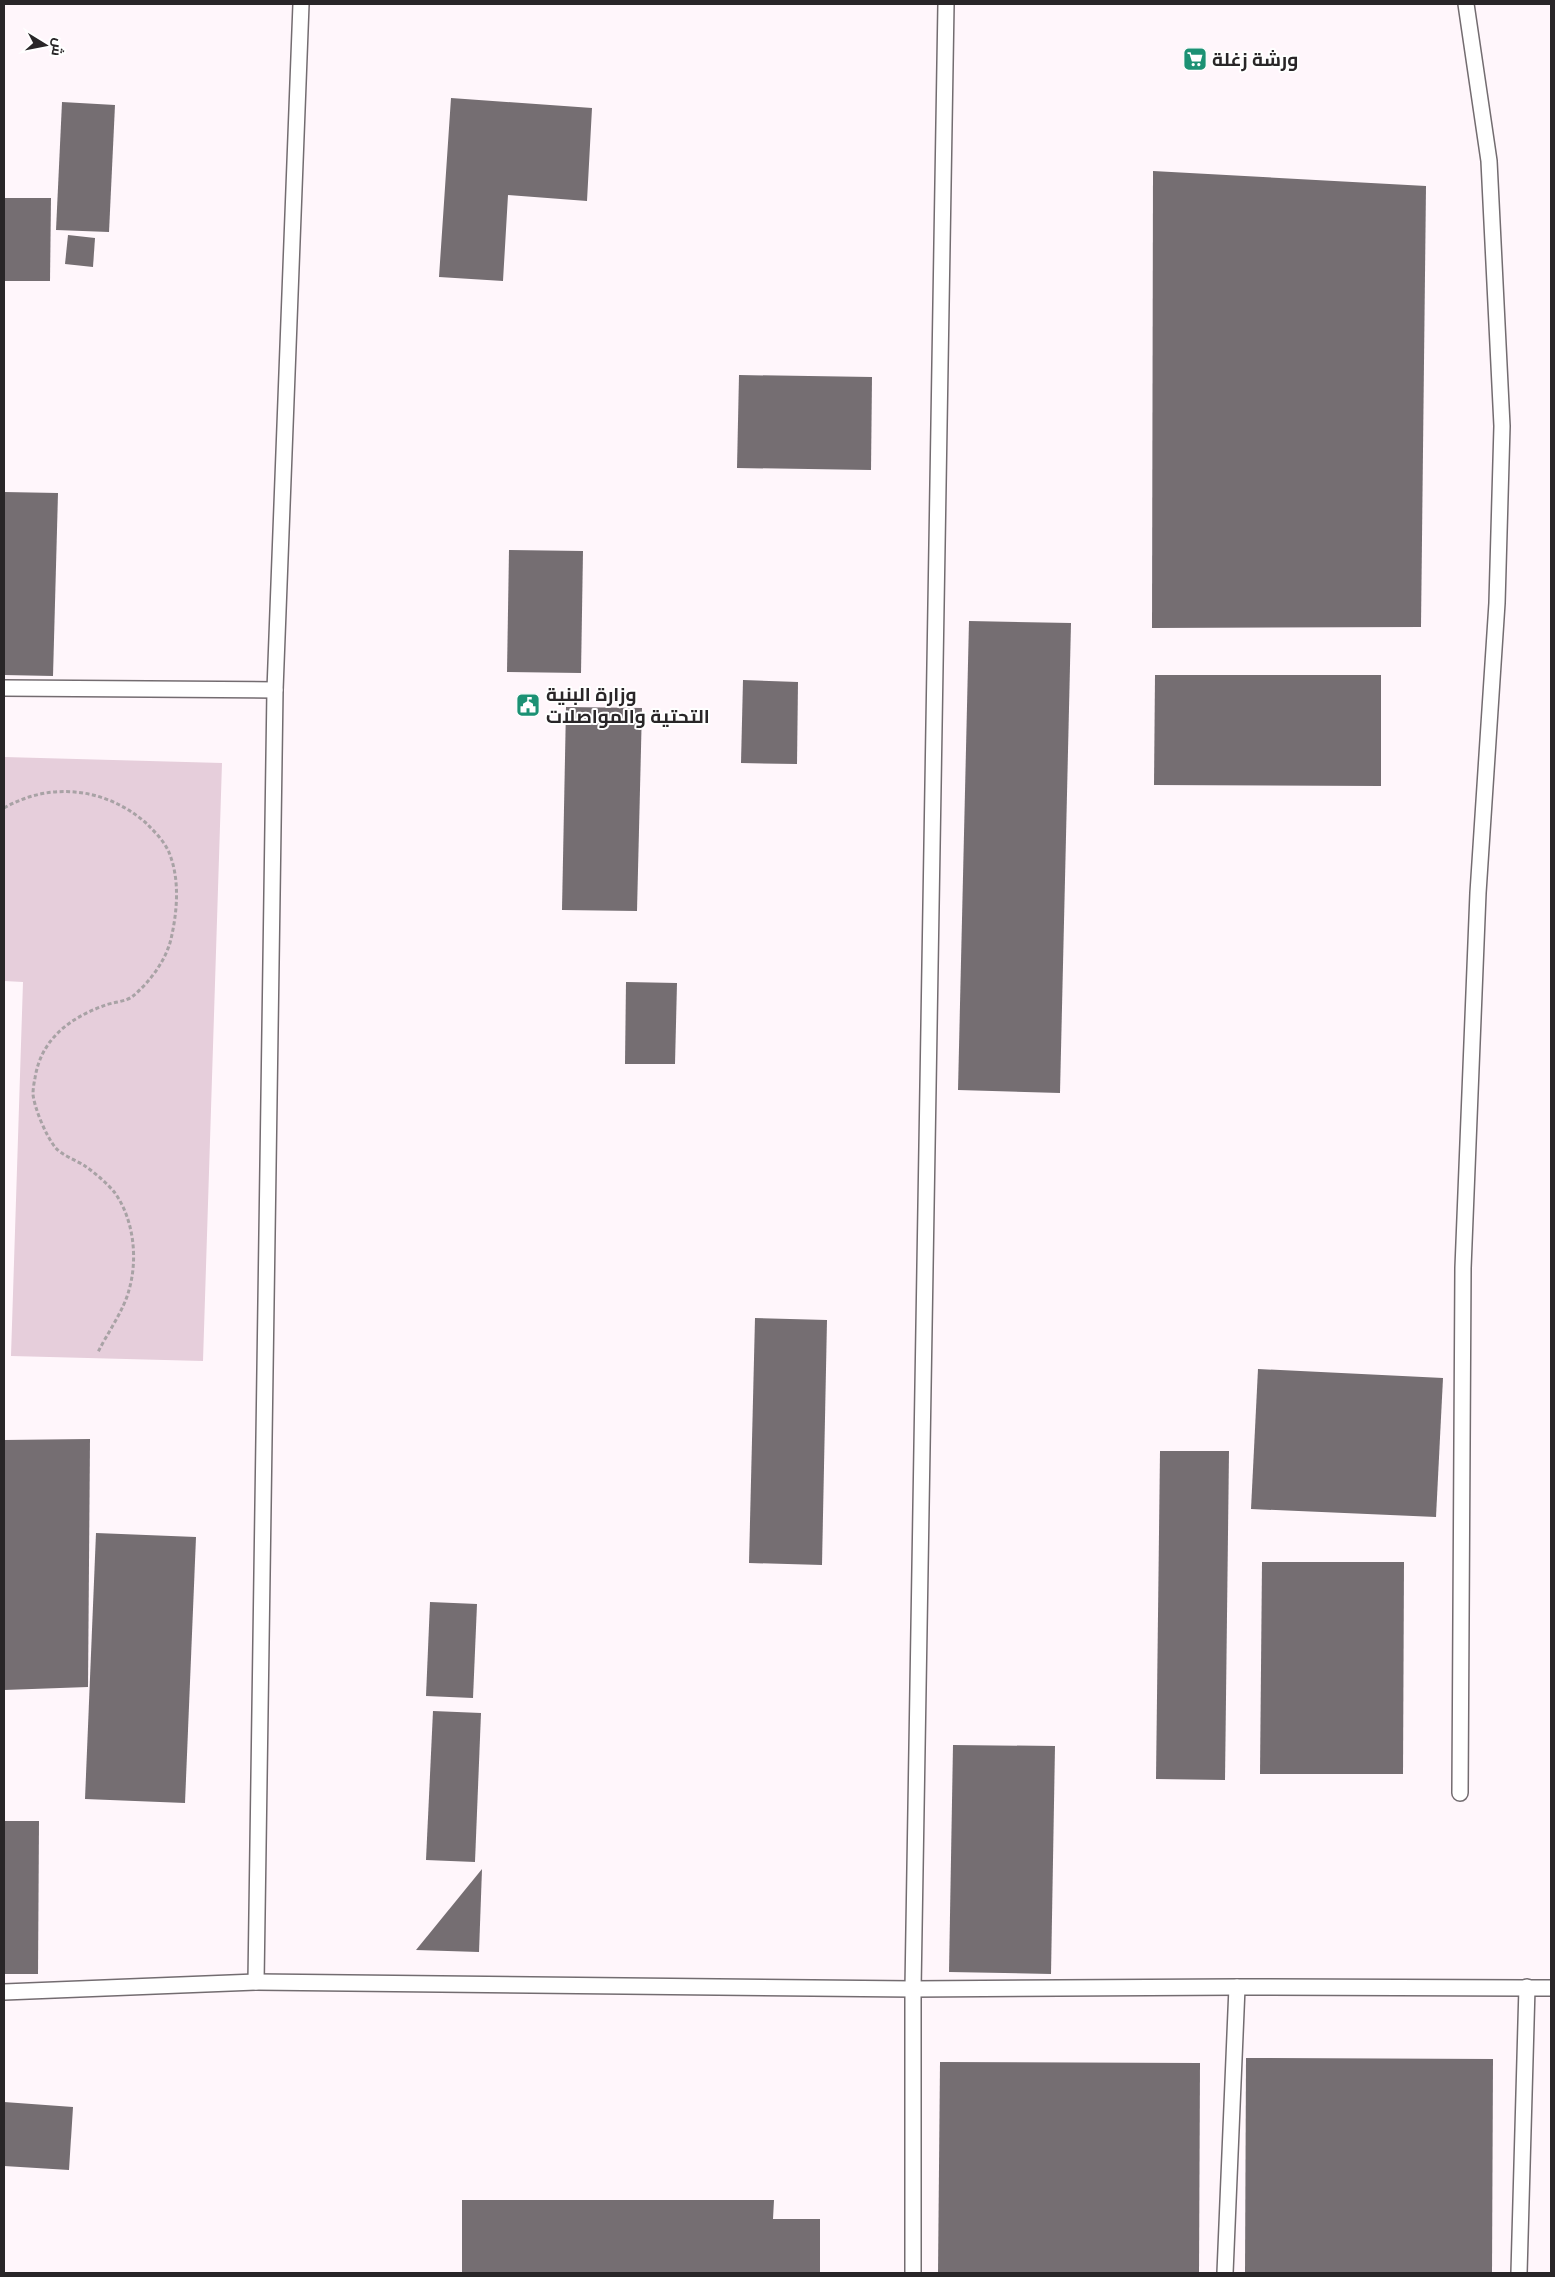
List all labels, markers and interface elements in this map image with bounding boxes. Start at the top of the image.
north arrow [20,20,70,70]
text: ش [47,37,67,58]
supermarket icon: ورشة زغلة [1182,46,1208,72]
place label: ورشة زغلة [1212,48,1298,72]
place label: وزارة البنية التحتية والمواصلات [546,683,710,728]
public building icon: وزارة البنية التحتية والمواصلات [515,692,541,718]

